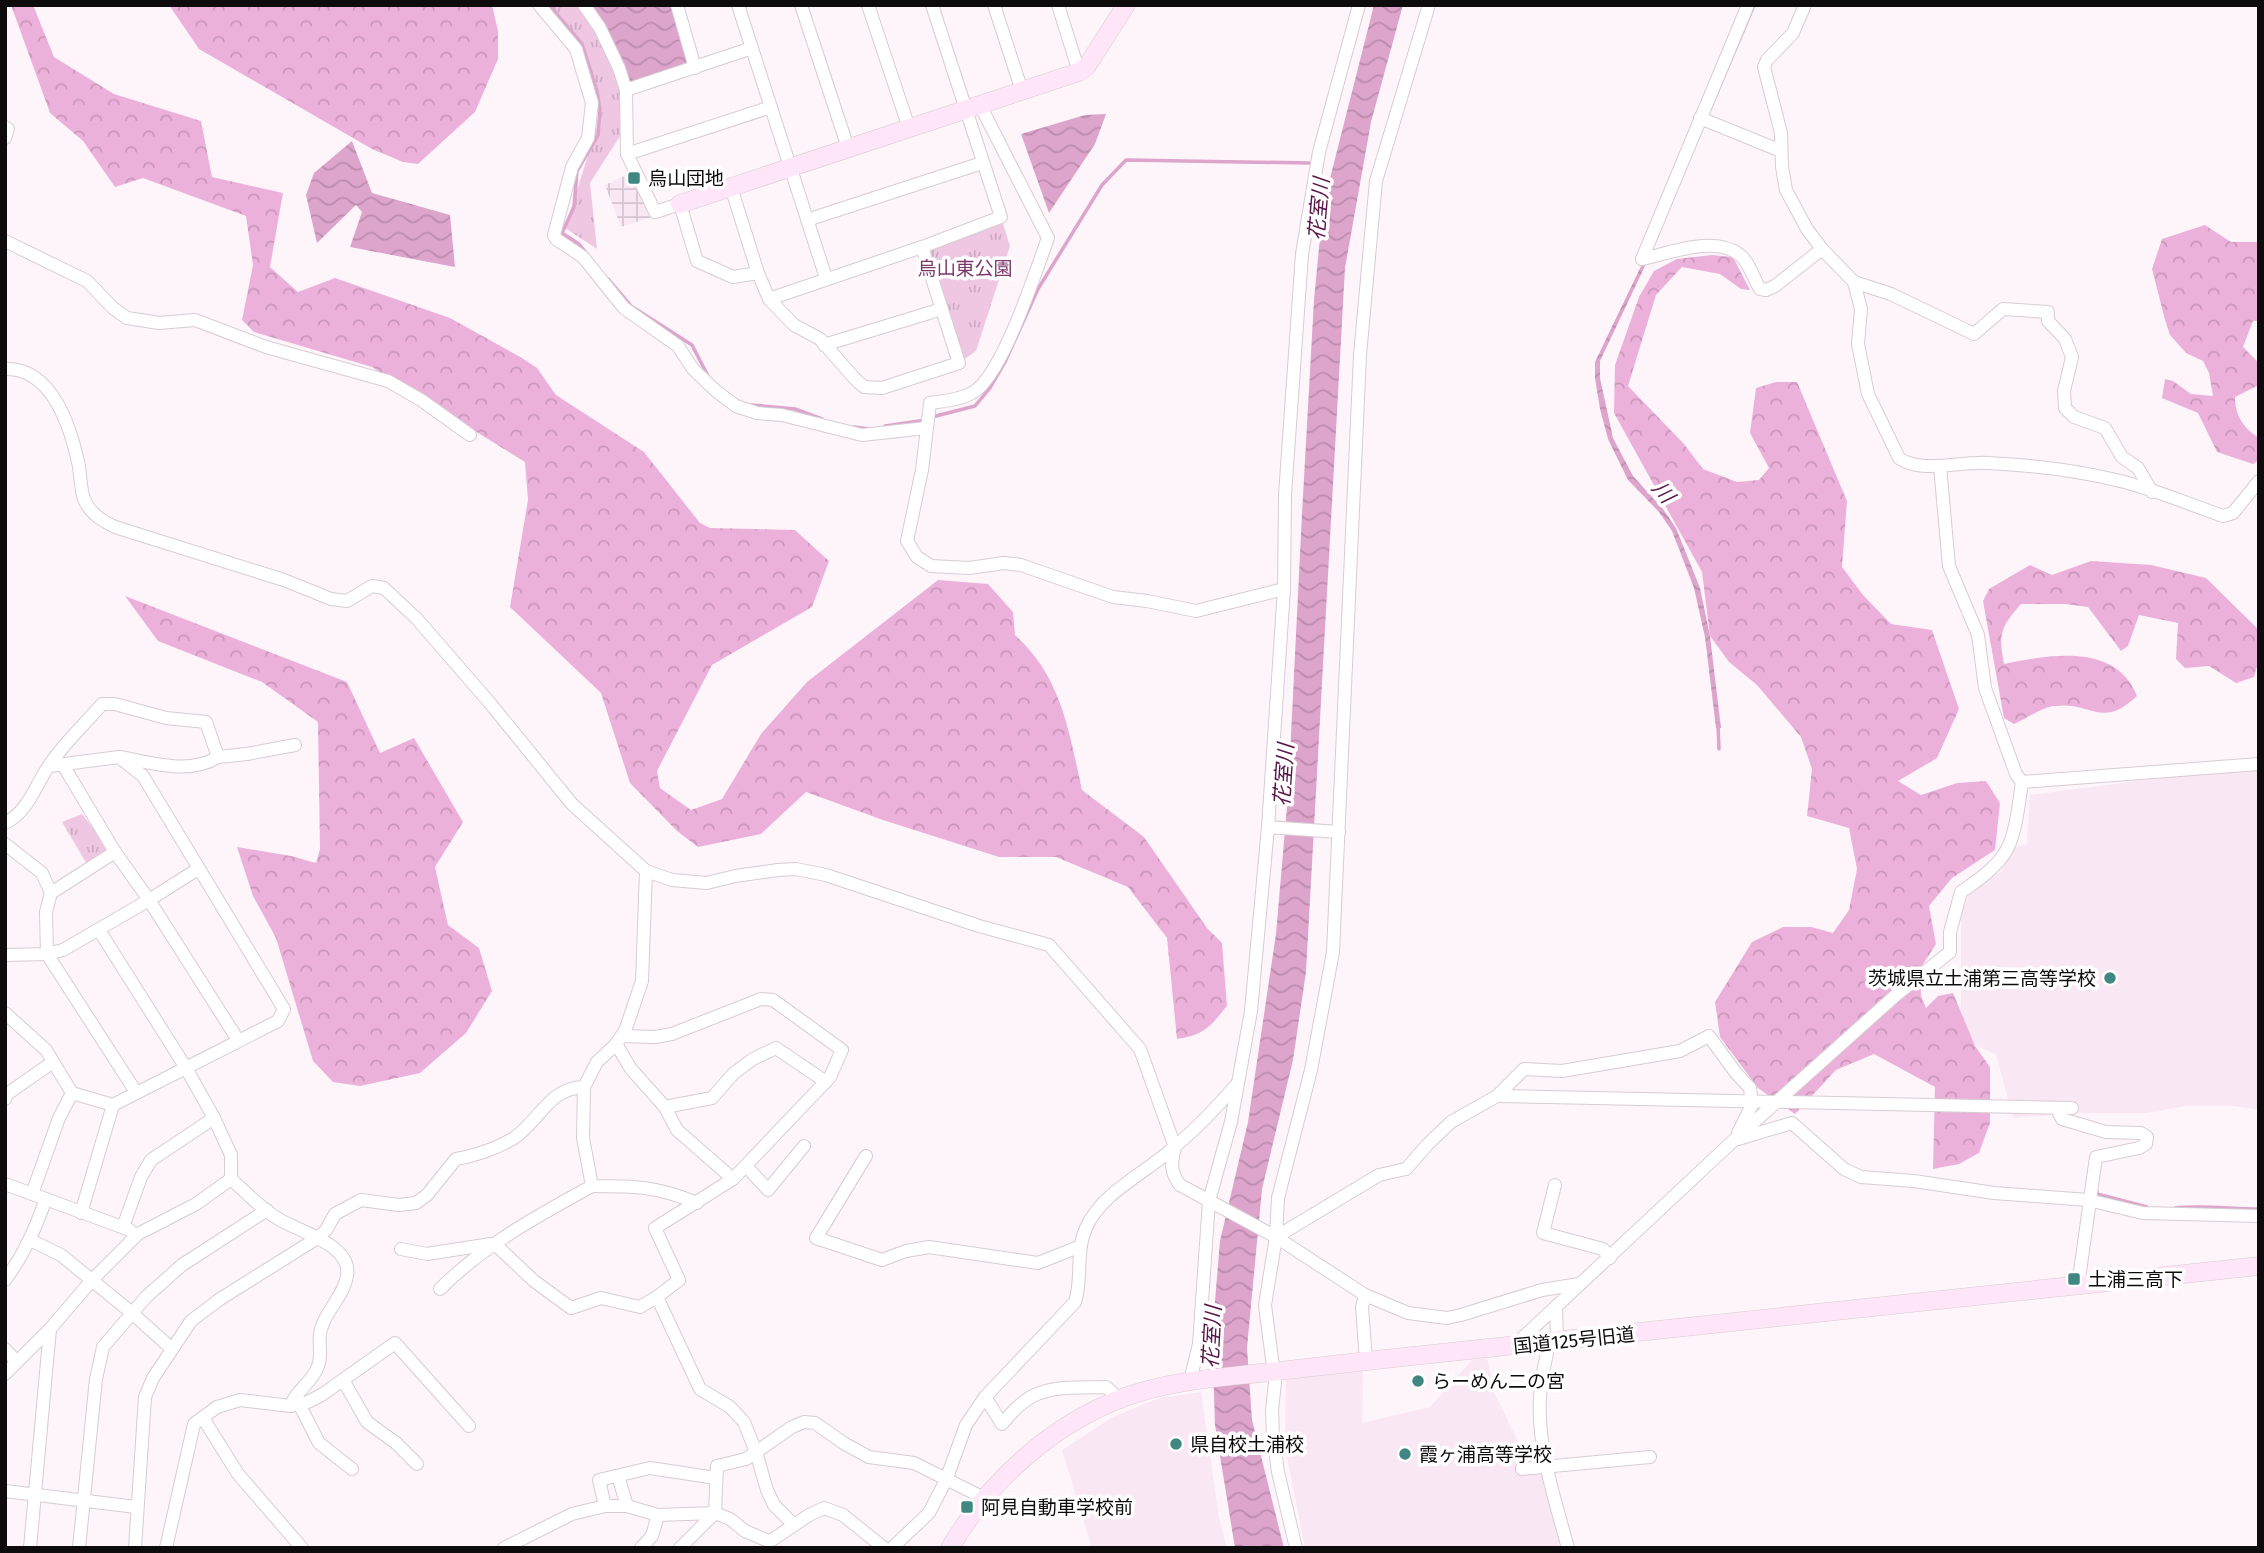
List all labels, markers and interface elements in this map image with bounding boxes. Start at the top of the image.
place label: 烏山団地 [648,167,724,190]
marker: 烏山団地 [626,170,642,186]
water label: 花室川 [1303,174,1335,242]
park label: 烏山東公園 [917,257,1013,280]
water label: 川 [1646,476,1681,510]
water label: 花室川 [1269,741,1299,807]
place label: 茨城県立土浦第三高等学校 [1868,967,2096,990]
marker: 茨城県立土浦第三高等学校 [2102,970,2118,986]
place label: 土浦三高下 [2088,1268,2183,1291]
marker: 土浦三高下 [2066,1271,2082,1287]
water label: 花室川 [1197,1303,1227,1369]
street label: 国道125号旧道 [1512,1323,1636,1358]
place label: らーめん二の宮 [1432,1370,1565,1393]
marker: らーめん二の宮 [1410,1373,1426,1389]
place label: 県自校土浦校 [1190,1433,1304,1456]
marker: 県自校土浦校 [1168,1436,1184,1452]
place label: 霞ヶ浦高等学校 [1419,1443,1552,1466]
marker: 霞ヶ浦高等学校 [1397,1446,1413,1462]
place label: 阿見自動車学校前 [981,1496,1133,1519]
marker: 阿見自動車学校前 [959,1499,975,1515]

